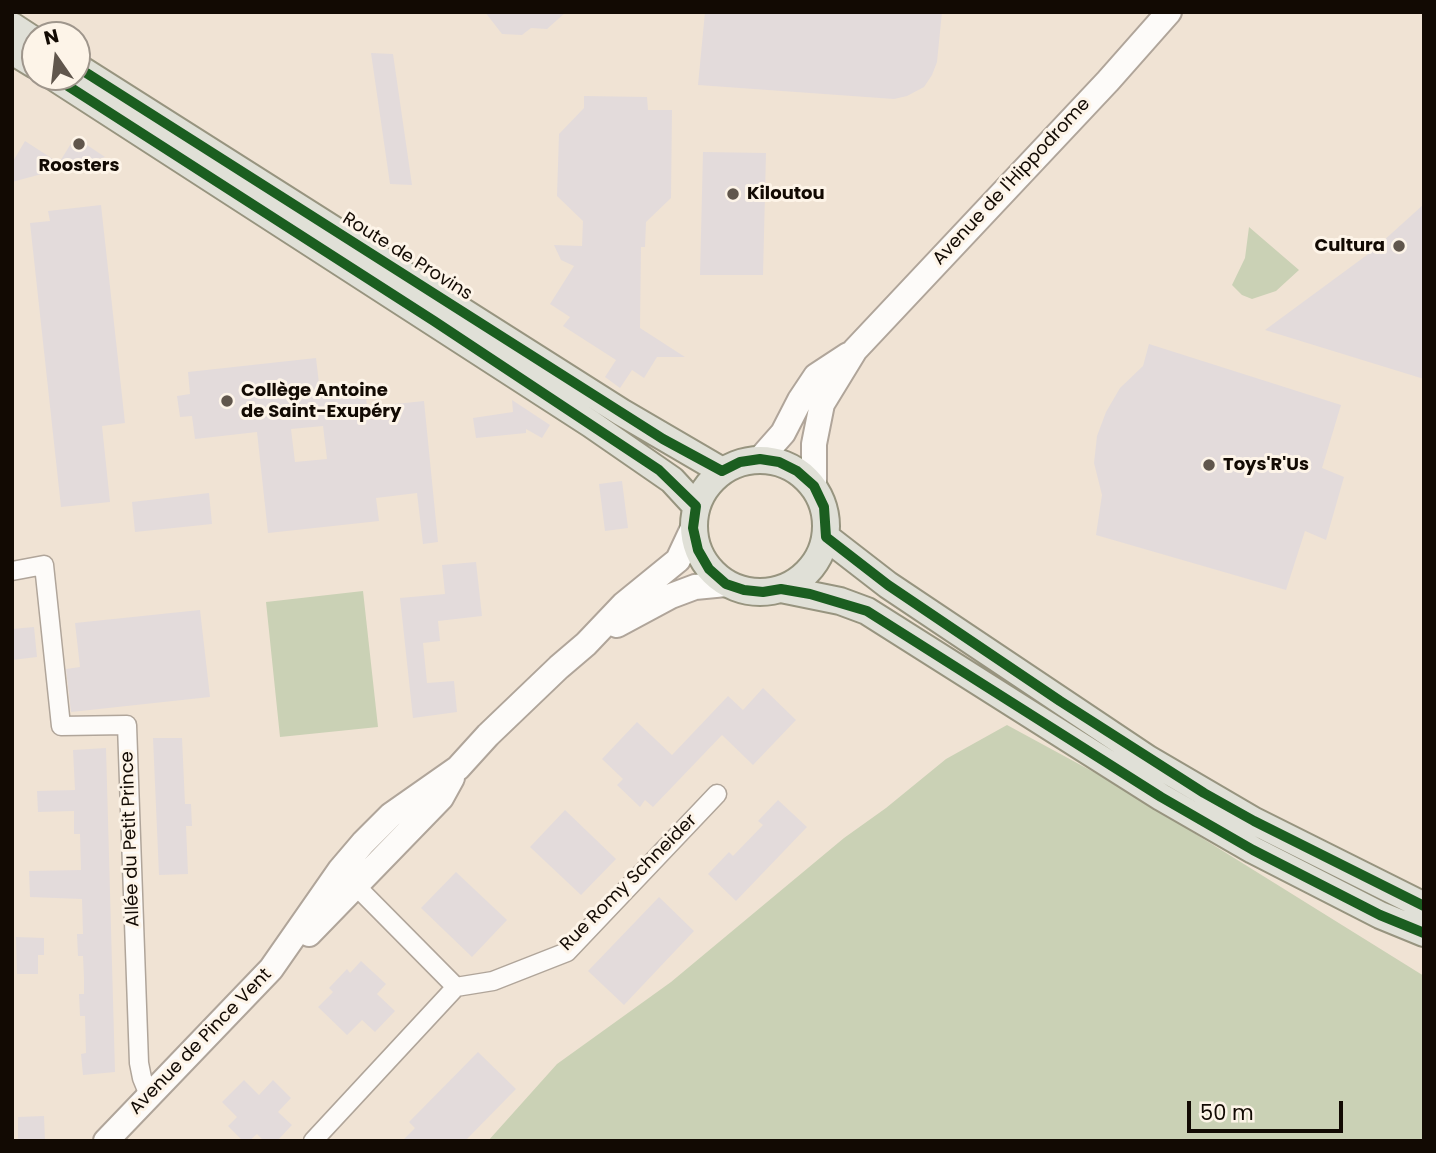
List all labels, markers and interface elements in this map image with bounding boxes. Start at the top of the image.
north arrow [21,21,91,91]
text: N [41,22,61,52]
street label: Avenue de l'Hippodrome [929,94,1095,270]
marker: Roosters [71,136,87,152]
place label: Roosters [39,155,119,177]
place label: Kiloutou [747,183,825,205]
marker: Kiloutou [725,186,741,202]
street label: Route de Provins [338,208,476,306]
place label: Cultura [1314,235,1385,257]
marker: Cultura [1391,238,1407,254]
place label: Collège Antoine de Saint-Exupéry [241,380,401,422]
marker: Collège Antoine de Saint-Exupéry [219,393,235,409]
place label: Toys'R'Us [1223,454,1309,476]
marker: Toys'R'Us [1201,457,1217,473]
street label: Allée du Petit Prince [117,751,145,927]
street label: Rue Romy Schneider [556,810,702,956]
street label: Avenue de Pince Vent [125,964,277,1120]
scale bar [1191,1086,1347,1130]
text: 50 m [1200,1098,1254,1127]

